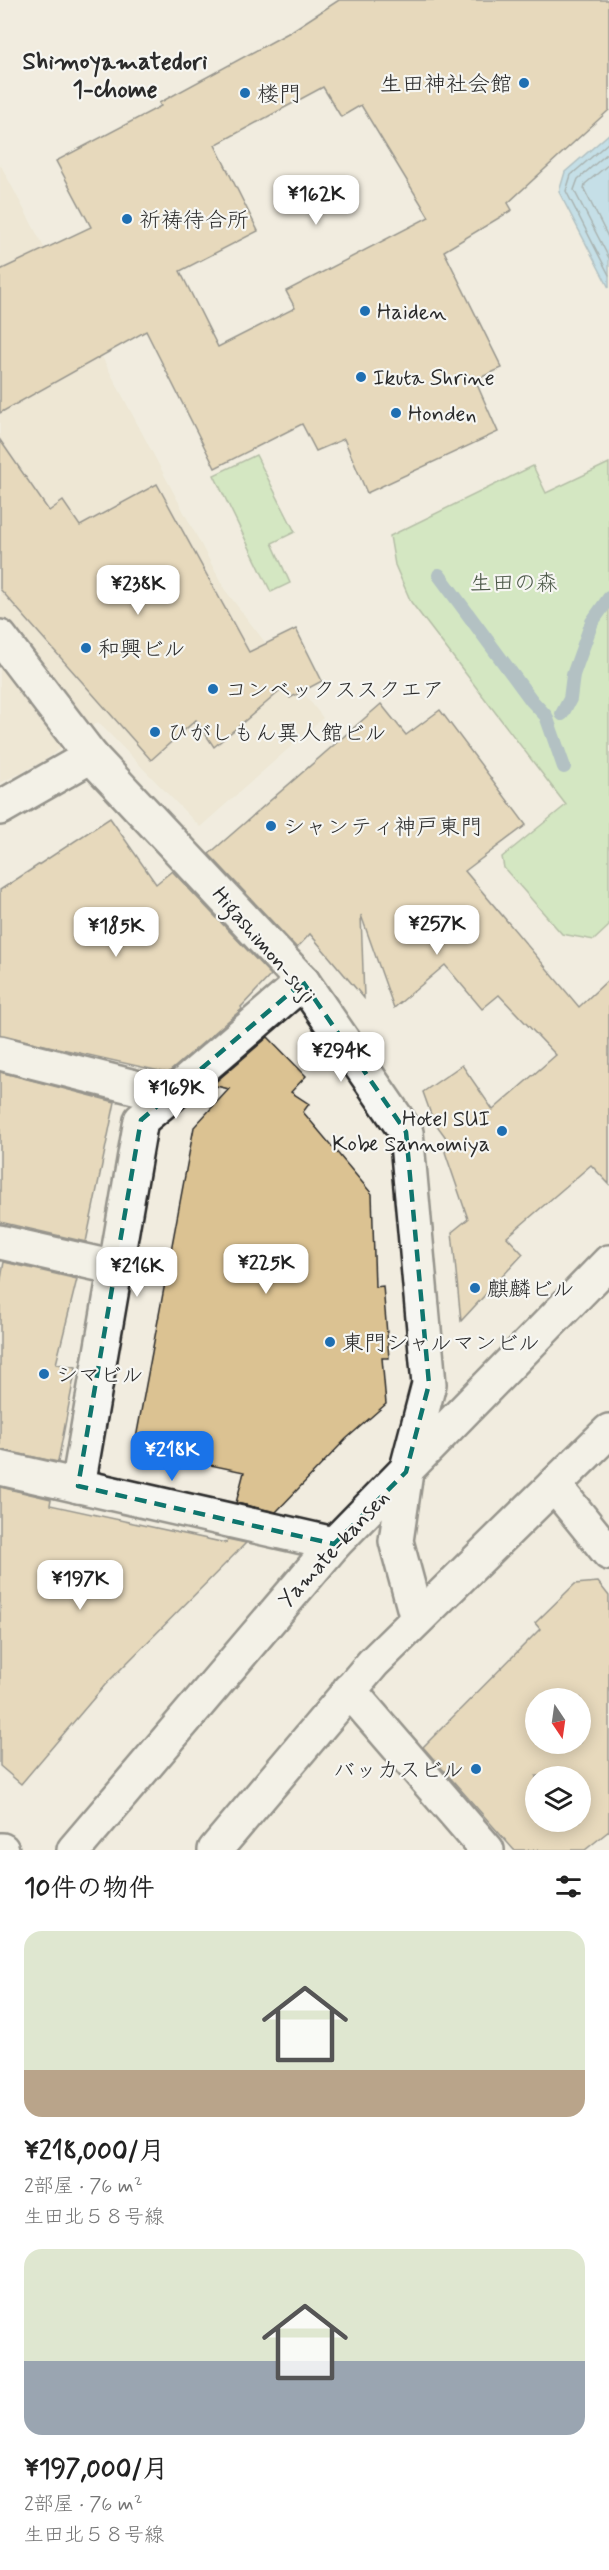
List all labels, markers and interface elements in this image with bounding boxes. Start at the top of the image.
district label: Shimoyamatedori 1-chome [23,47,208,106]
place label: 生田神社会館 [380,71,512,99]
marker: 生田神社会館 [517,76,531,90]
place label: 楼門 [257,81,301,109]
marker: 楼門 [238,86,252,100]
pin: ¥162K [274,175,358,226]
text: ¥162K [287,181,345,208]
place label: 祈祷待合所 [139,207,249,235]
marker: 祈祷待合所 [120,212,134,226]
place label: Haiden [377,299,446,327]
marker: Haiden [358,304,372,318]
place label: Ikuta Shrine [373,365,495,393]
marker: Ikuta Shrine [354,370,368,384]
place label: Honden [408,401,477,429]
marker: Honden [389,406,403,420]
pin: ¥238K [96,565,180,616]
park label: 生田の森 [470,570,558,598]
text: ¥238K [111,571,165,598]
place label: 和興ビル [98,636,186,664]
marker: 和興ビル [79,641,93,655]
place label: コンベックススクエア [225,677,445,705]
marker: コンベックススクエア [206,682,220,696]
place label: ひがしもん異人館ビル [167,720,387,748]
marker: ひがしもん異人館ビル [148,725,162,739]
place label: シャンティ神戸東門 [283,814,482,842]
marker: シャンティ神戸東門 [264,819,278,833]
street label: Higashimon-suji [203,881,322,1011]
pin: ¥257K [395,905,479,956]
pin: ¥185K [74,907,158,958]
text: ¥257K [408,911,466,938]
text: ¥185K [88,913,144,940]
pin: ¥294K [299,1032,383,1083]
text: ¥294K [311,1038,371,1065]
pin: ¥169K [134,1069,218,1120]
text: ¥169K [148,1075,204,1102]
place label: Hotel SUI Kobe Sannomiya [332,1106,490,1159]
marker: Hotel SUI Kobe Sannomiya [495,1124,509,1138]
pin: ¥225K [224,1244,308,1295]
pin: ¥216K [95,1247,179,1298]
text: ¥225K [237,1250,295,1277]
text: ¥216K [110,1253,164,1280]
place label: 麒麟ビル [487,1276,575,1304]
marker: 麒麟ビル [468,1281,482,1295]
place label: 東門シャルマンビル [342,1330,540,1358]
marker: 東門シャルマンビル [323,1335,337,1349]
place label: シマビル [56,1362,144,1390]
marker: シマビル [37,1367,51,1381]
pin: ¥218K [130,1431,214,1482]
text: ¥218K [145,1437,199,1464]
street label: Yamate-kansen [273,1485,396,1614]
pin: ¥197K [38,1560,122,1611]
text: ¥197K [51,1566,109,1593]
north arrow [525,1688,591,1754]
map controls [525,1688,591,1832]
place label: バッカスビル [333,1757,464,1785]
marker: バッカスビル [469,1762,483,1776]
button: layers [525,1766,591,1832]
icon: filters [552,1870,585,1903]
text: 10件の物件 [24,1872,155,1906]
icon: home [251,1970,359,2078]
text: ¥218,000/月 [24,2135,165,2169]
text: 2部屋 · 76 m² [24,2173,143,2200]
text: 生田北５８号線 [24,2204,164,2231]
icon: home [251,2288,359,2396]
text: ¥197,000/月 [24,2453,169,2487]
text: 2部屋 · 76 m² [24,2491,143,2518]
text: 生田北５８号線 [24,2522,164,2549]

